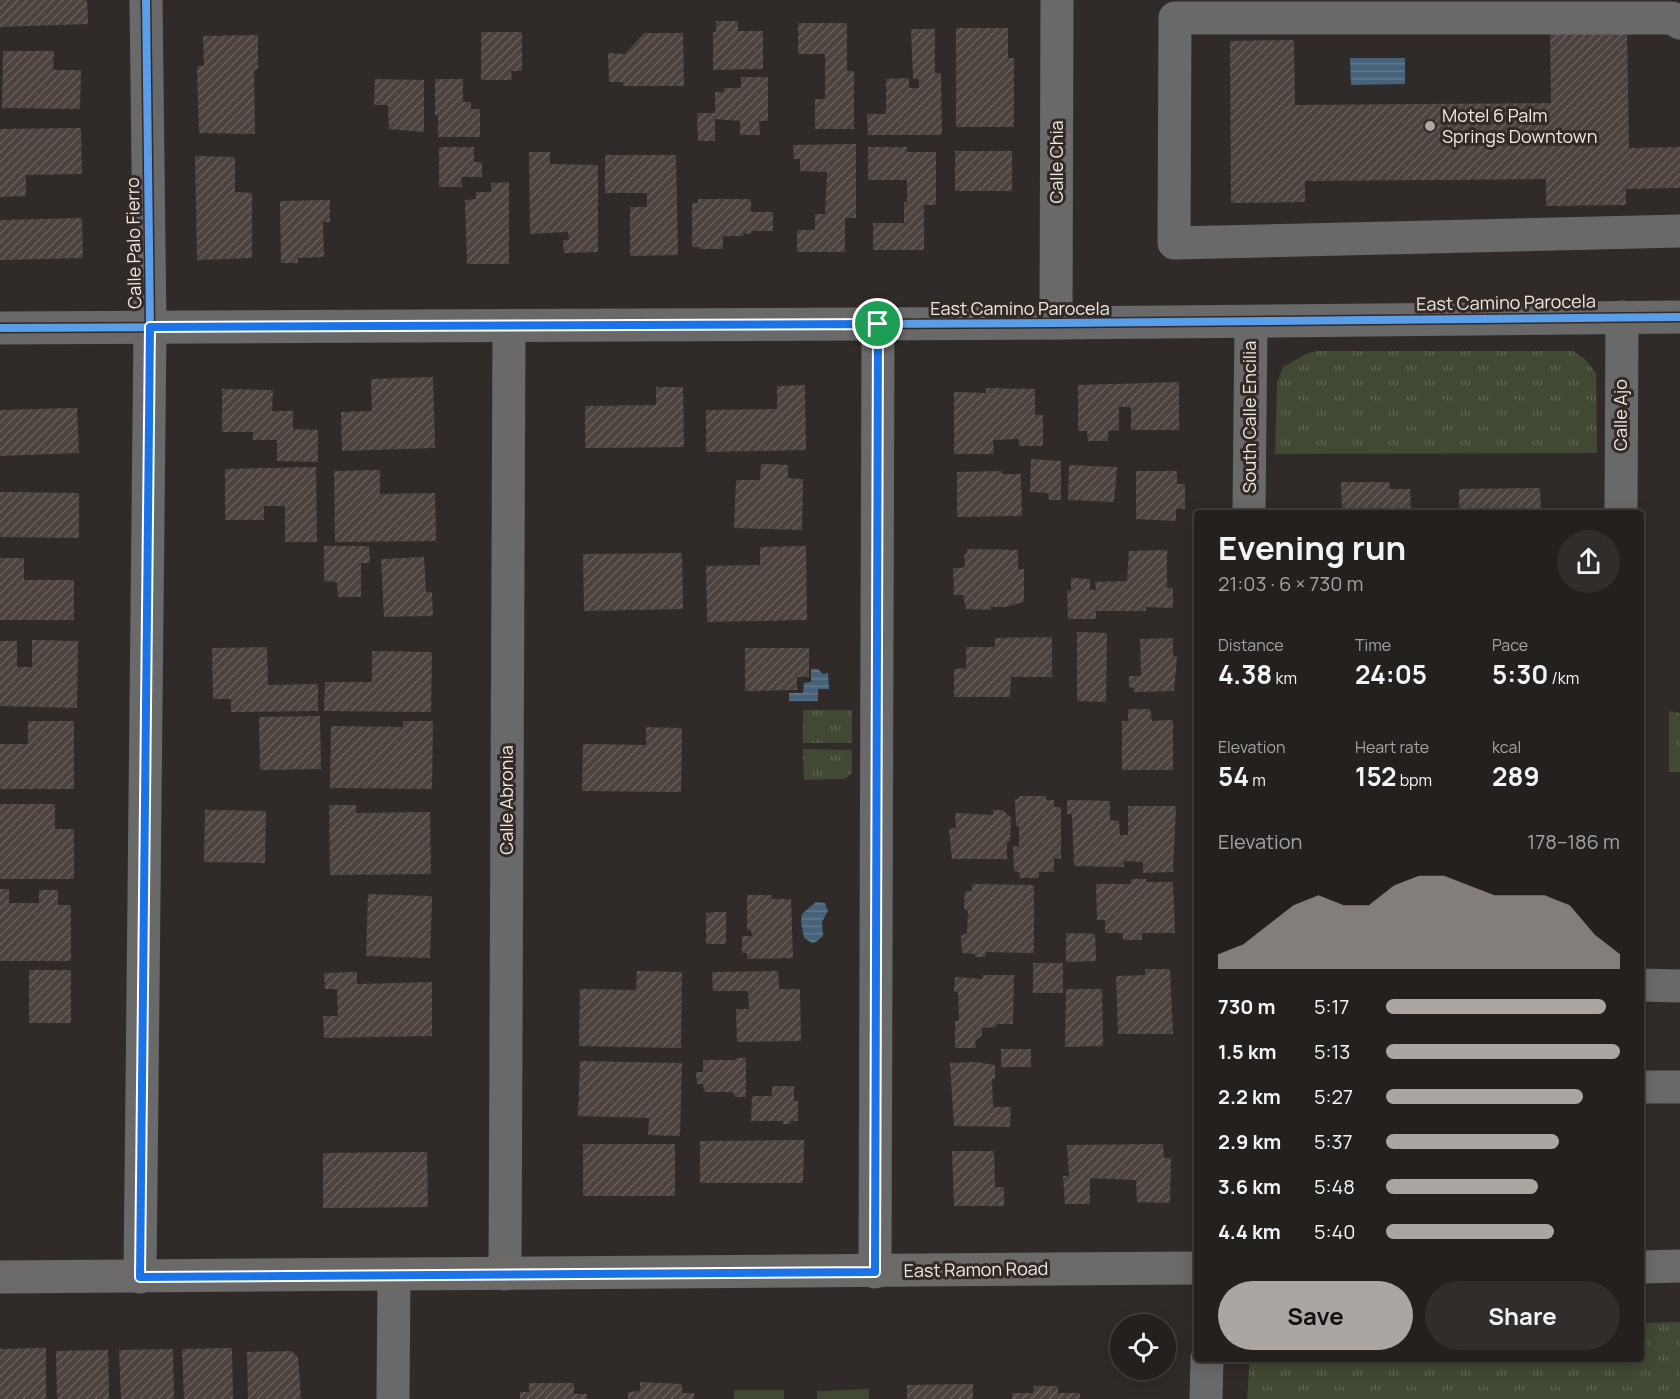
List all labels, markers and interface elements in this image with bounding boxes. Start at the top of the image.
place label: Motel 6 Palm Springs Downtown [1442,103,1597,148]
marker: Motel 6 Palm Springs Downtown [1423,119,1437,133]
street label: Calle Chia [1044,120,1068,204]
street label: Calle Palo Fierro [120,177,146,309]
street label: East Camino Parocela [1416,288,1596,316]
street label: East Camino Parocela [930,296,1110,320]
pin [852,298,903,349]
icon: arrive [861,307,894,340]
street label: South Calle Encilia [1237,341,1261,493]
street label: Calle Ajo [1608,379,1632,451]
text: Evening run [1218,525,1406,570]
button: share [1557,530,1620,593]
text: 21:03 · 6 × 730 m [1218,570,1363,597]
text: Distance [1218,634,1284,656]
text: Time [1355,634,1391,656]
text: Pace [1492,634,1528,656]
text: 4.38 [1218,656,1272,692]
text: 24:05 [1355,656,1427,692]
text: 5:30 [1492,656,1548,692]
text: km [1272,667,1297,689]
text: /km [1548,667,1579,689]
text: Elevation [1218,736,1286,758]
text: Heart rate [1355,736,1429,758]
text: kcal [1492,736,1521,758]
street label: Calle Abronia [494,745,518,855]
text: 54 [1218,758,1249,794]
text: 152 [1355,758,1396,794]
text: 289 [1492,758,1540,794]
text: m [1249,769,1266,791]
text: bpm [1396,769,1432,791]
text: Elevation [1218,828,1302,855]
text: 178–186 m [1527,828,1620,855]
text: 730 m [1218,993,1275,1020]
text: 5:17 [1314,993,1349,1020]
text: 1.5 km [1218,1038,1277,1065]
text: 5:13 [1314,1038,1350,1065]
text: 2.2 km [1218,1083,1281,1110]
text: 5:27 [1314,1083,1353,1110]
text: 2.9 km [1218,1128,1281,1155]
text: 5:37 [1314,1128,1353,1155]
text: 3.6 km [1218,1173,1281,1200]
text: 5:48 [1314,1173,1355,1200]
text: 4.4 km [1218,1218,1281,1245]
text: 5:40 [1314,1218,1356,1245]
street label: East Ramon Road [903,1256,1049,1282]
button: Save [1218,1281,1413,1350]
button: Share [1425,1281,1620,1350]
map controls [1110,1314,1176,1380]
button: locate [1110,1314,1176,1380]

